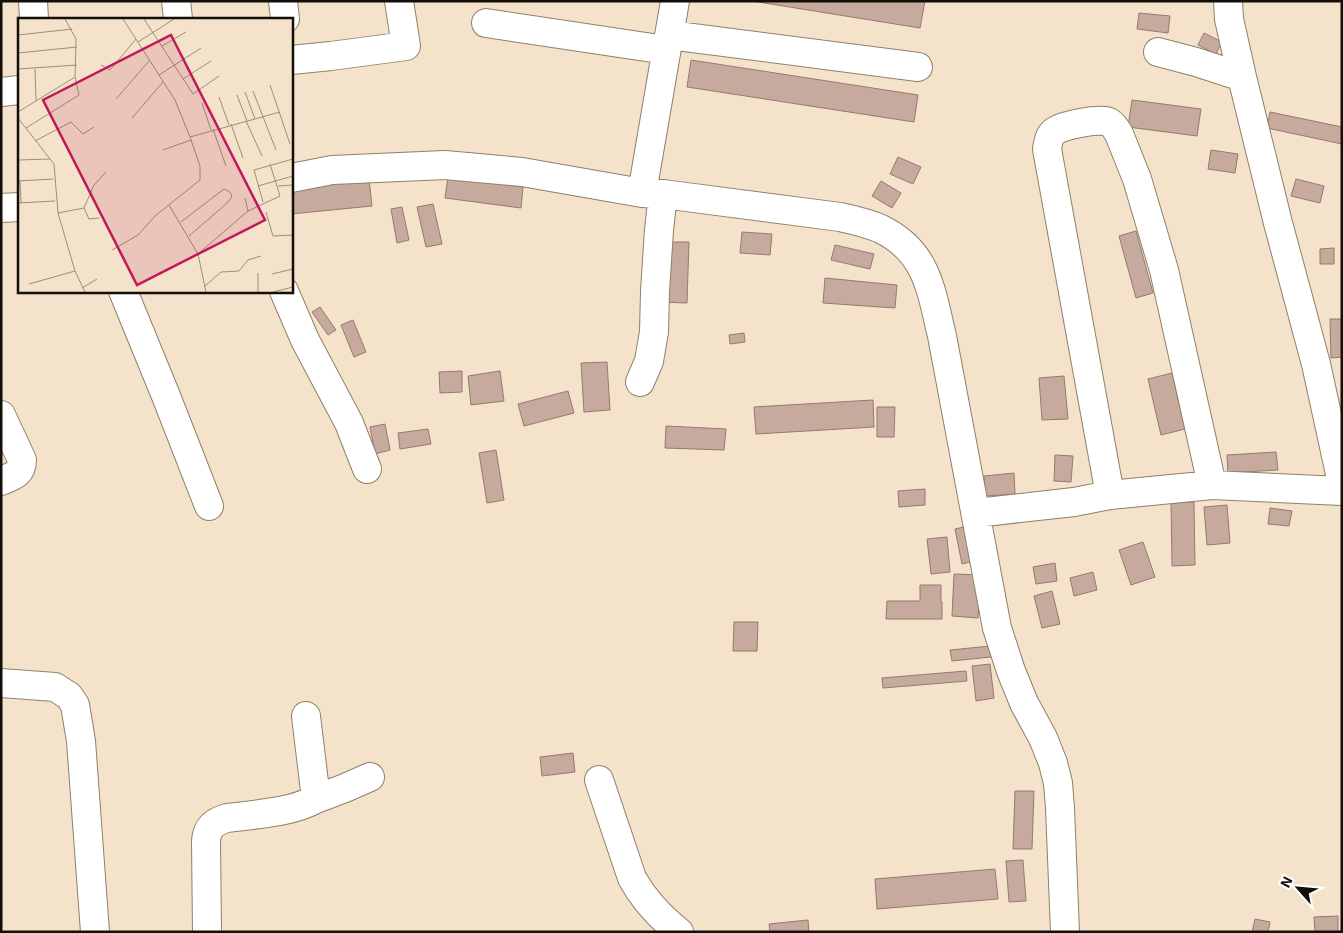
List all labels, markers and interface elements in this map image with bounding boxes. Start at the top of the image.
inset map [18,18,292,292]
north arrow [1273,863,1323,913]
text: N [1276,874,1296,890]

